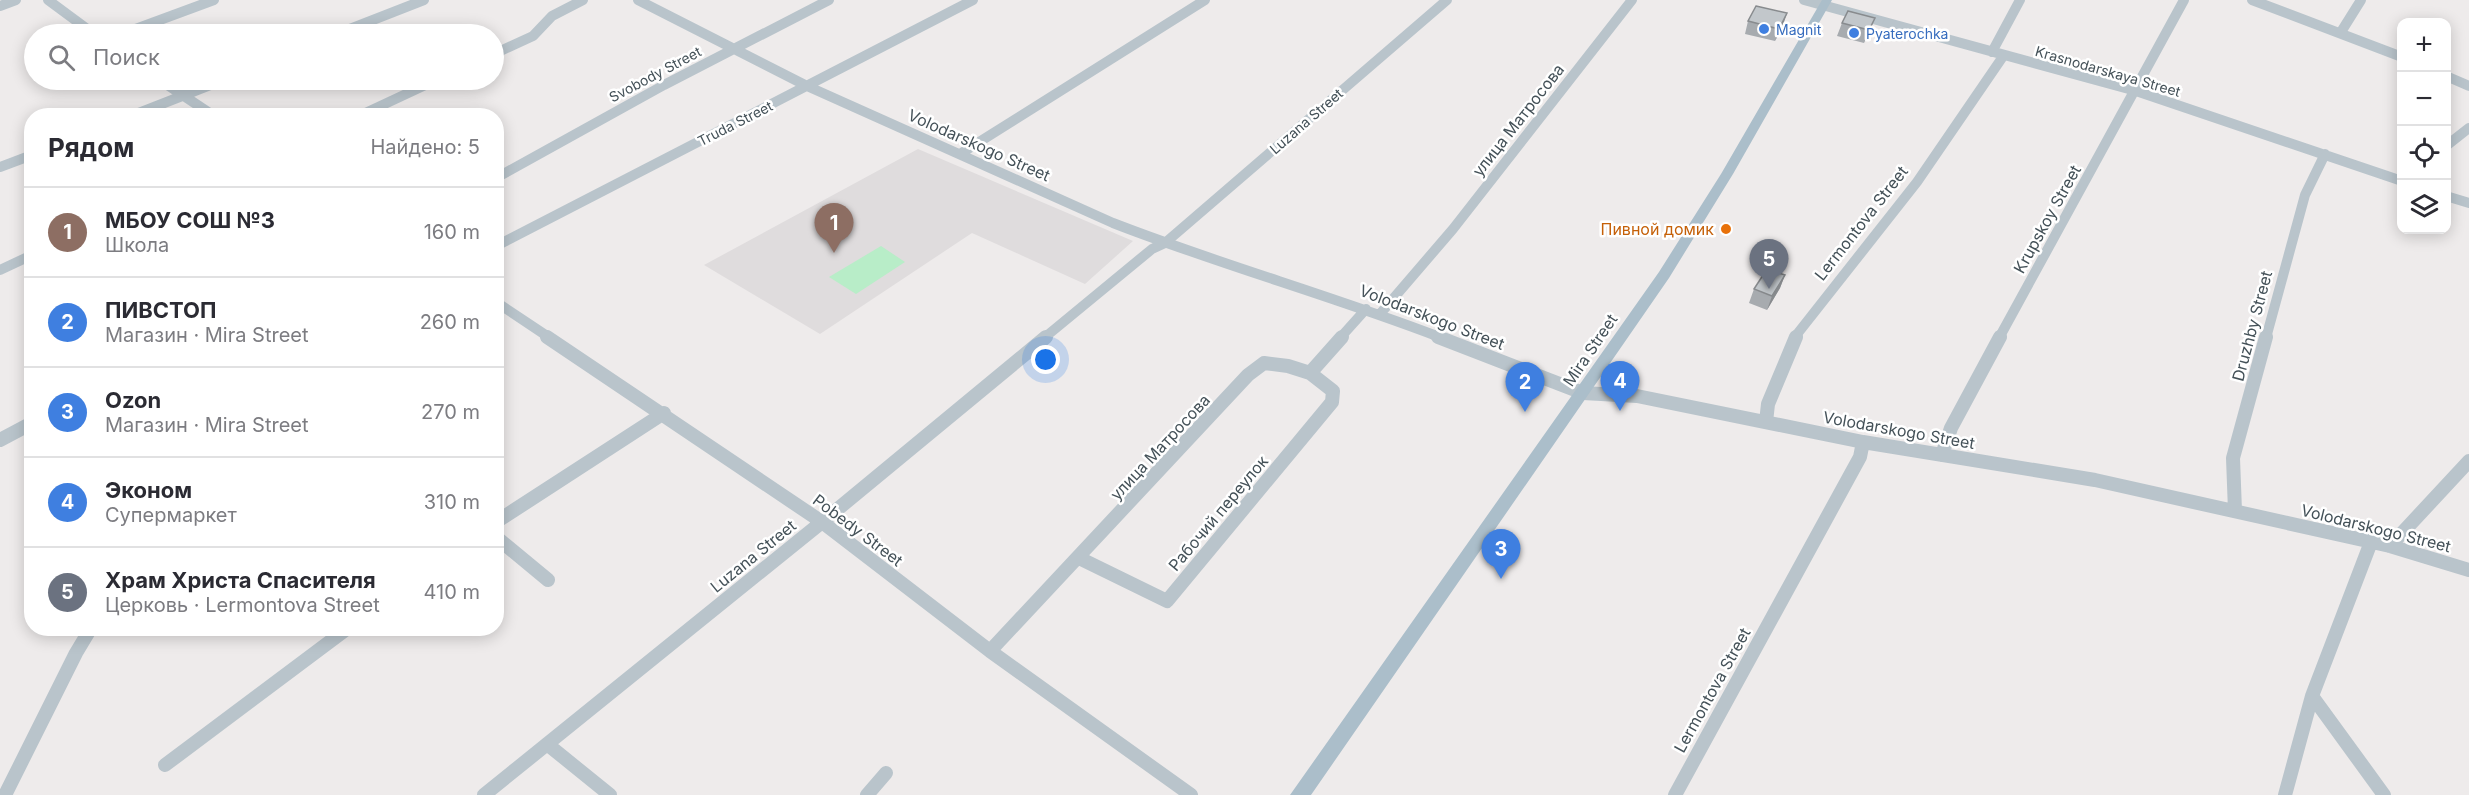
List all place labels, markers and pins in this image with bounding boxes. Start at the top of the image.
place label: Magnit [1776,21,1822,38]
marker: Magnit [1757,22,1771,36]
place label: Pyaterochka [1866,25,1948,42]
marker: Pyaterochka [1847,26,1861,40]
pin: 1 [814,204,854,253]
place label: Пивной домик [1601,219,1714,239]
marker: Пивной домик [1719,222,1733,236]
pin: 5 [1750,240,1788,289]
pin: 2 [1506,362,1544,412]
pin: 4 [1600,362,1640,411]
pin: 3 [1482,530,1520,579]

